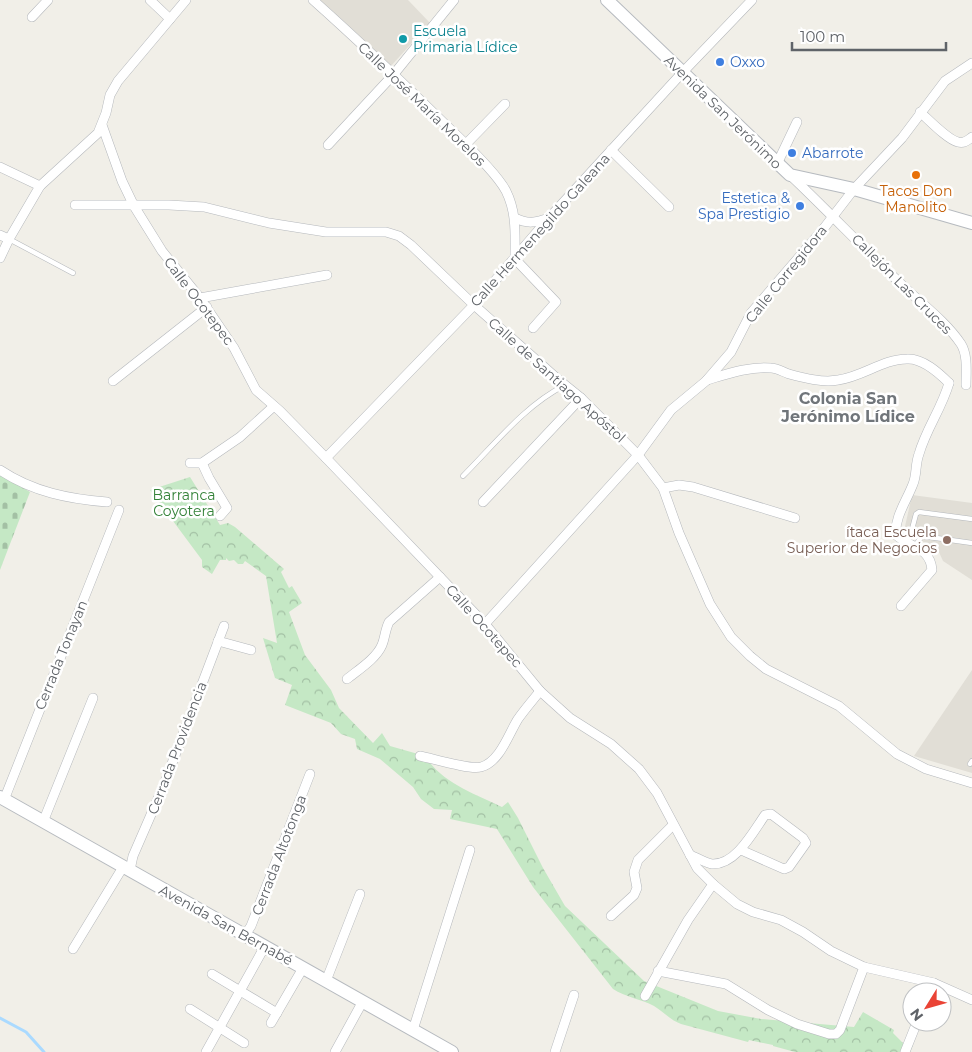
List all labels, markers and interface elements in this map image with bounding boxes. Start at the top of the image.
scale bar [792,20,946,52]
place label: Escuela Primaria Lídice [413,22,518,56]
text: 100 m [800,27,845,46]
marker: Escuela Primaria Lídice [397,33,409,45]
street label: Calle José María Morelos [354,38,490,170]
street label: Avenida San Jerónimo [660,51,786,173]
place label: Oxxo [730,53,765,71]
marker: Oxxo [714,56,726,68]
place label: Abarrote [802,144,863,162]
marker: Abarrote [786,147,798,159]
street label: Calle Hermenegildo Galeana [466,149,614,311]
marker: Tacos Don Manolito [910,169,922,181]
place label: Tacos Don Manolito [880,182,952,216]
place label: Estetica & Spa Prestigio [698,189,791,223]
marker: Estetica & Spa Prestigio [794,200,806,212]
street label: Calle Corregidora [741,222,831,326]
street label: Callejón Las Cruces [848,230,956,338]
street label: Calle Ocotepec [160,253,238,349]
street label: Calle de Santiago Apóstol [485,314,629,446]
district label: Colonia San Jerónimo Lídice [780,389,915,426]
park label: Barranca Coyotera [152,486,216,520]
place label: ítaca Escuela Superior de Negocios [787,523,937,557]
marker: ítaca Escuela Superior de Negocios [941,534,953,546]
street label: Calle Ocotepec [442,581,526,671]
street label: Cerrada Tonayan [31,597,91,713]
street label: Cerrada Providencia [143,679,211,817]
street label: Cerrada Altotonga [248,792,310,918]
street label: Avenida San Bernabé [156,881,296,969]
north arrow [902,982,952,1032]
text: N [906,1005,927,1025]

